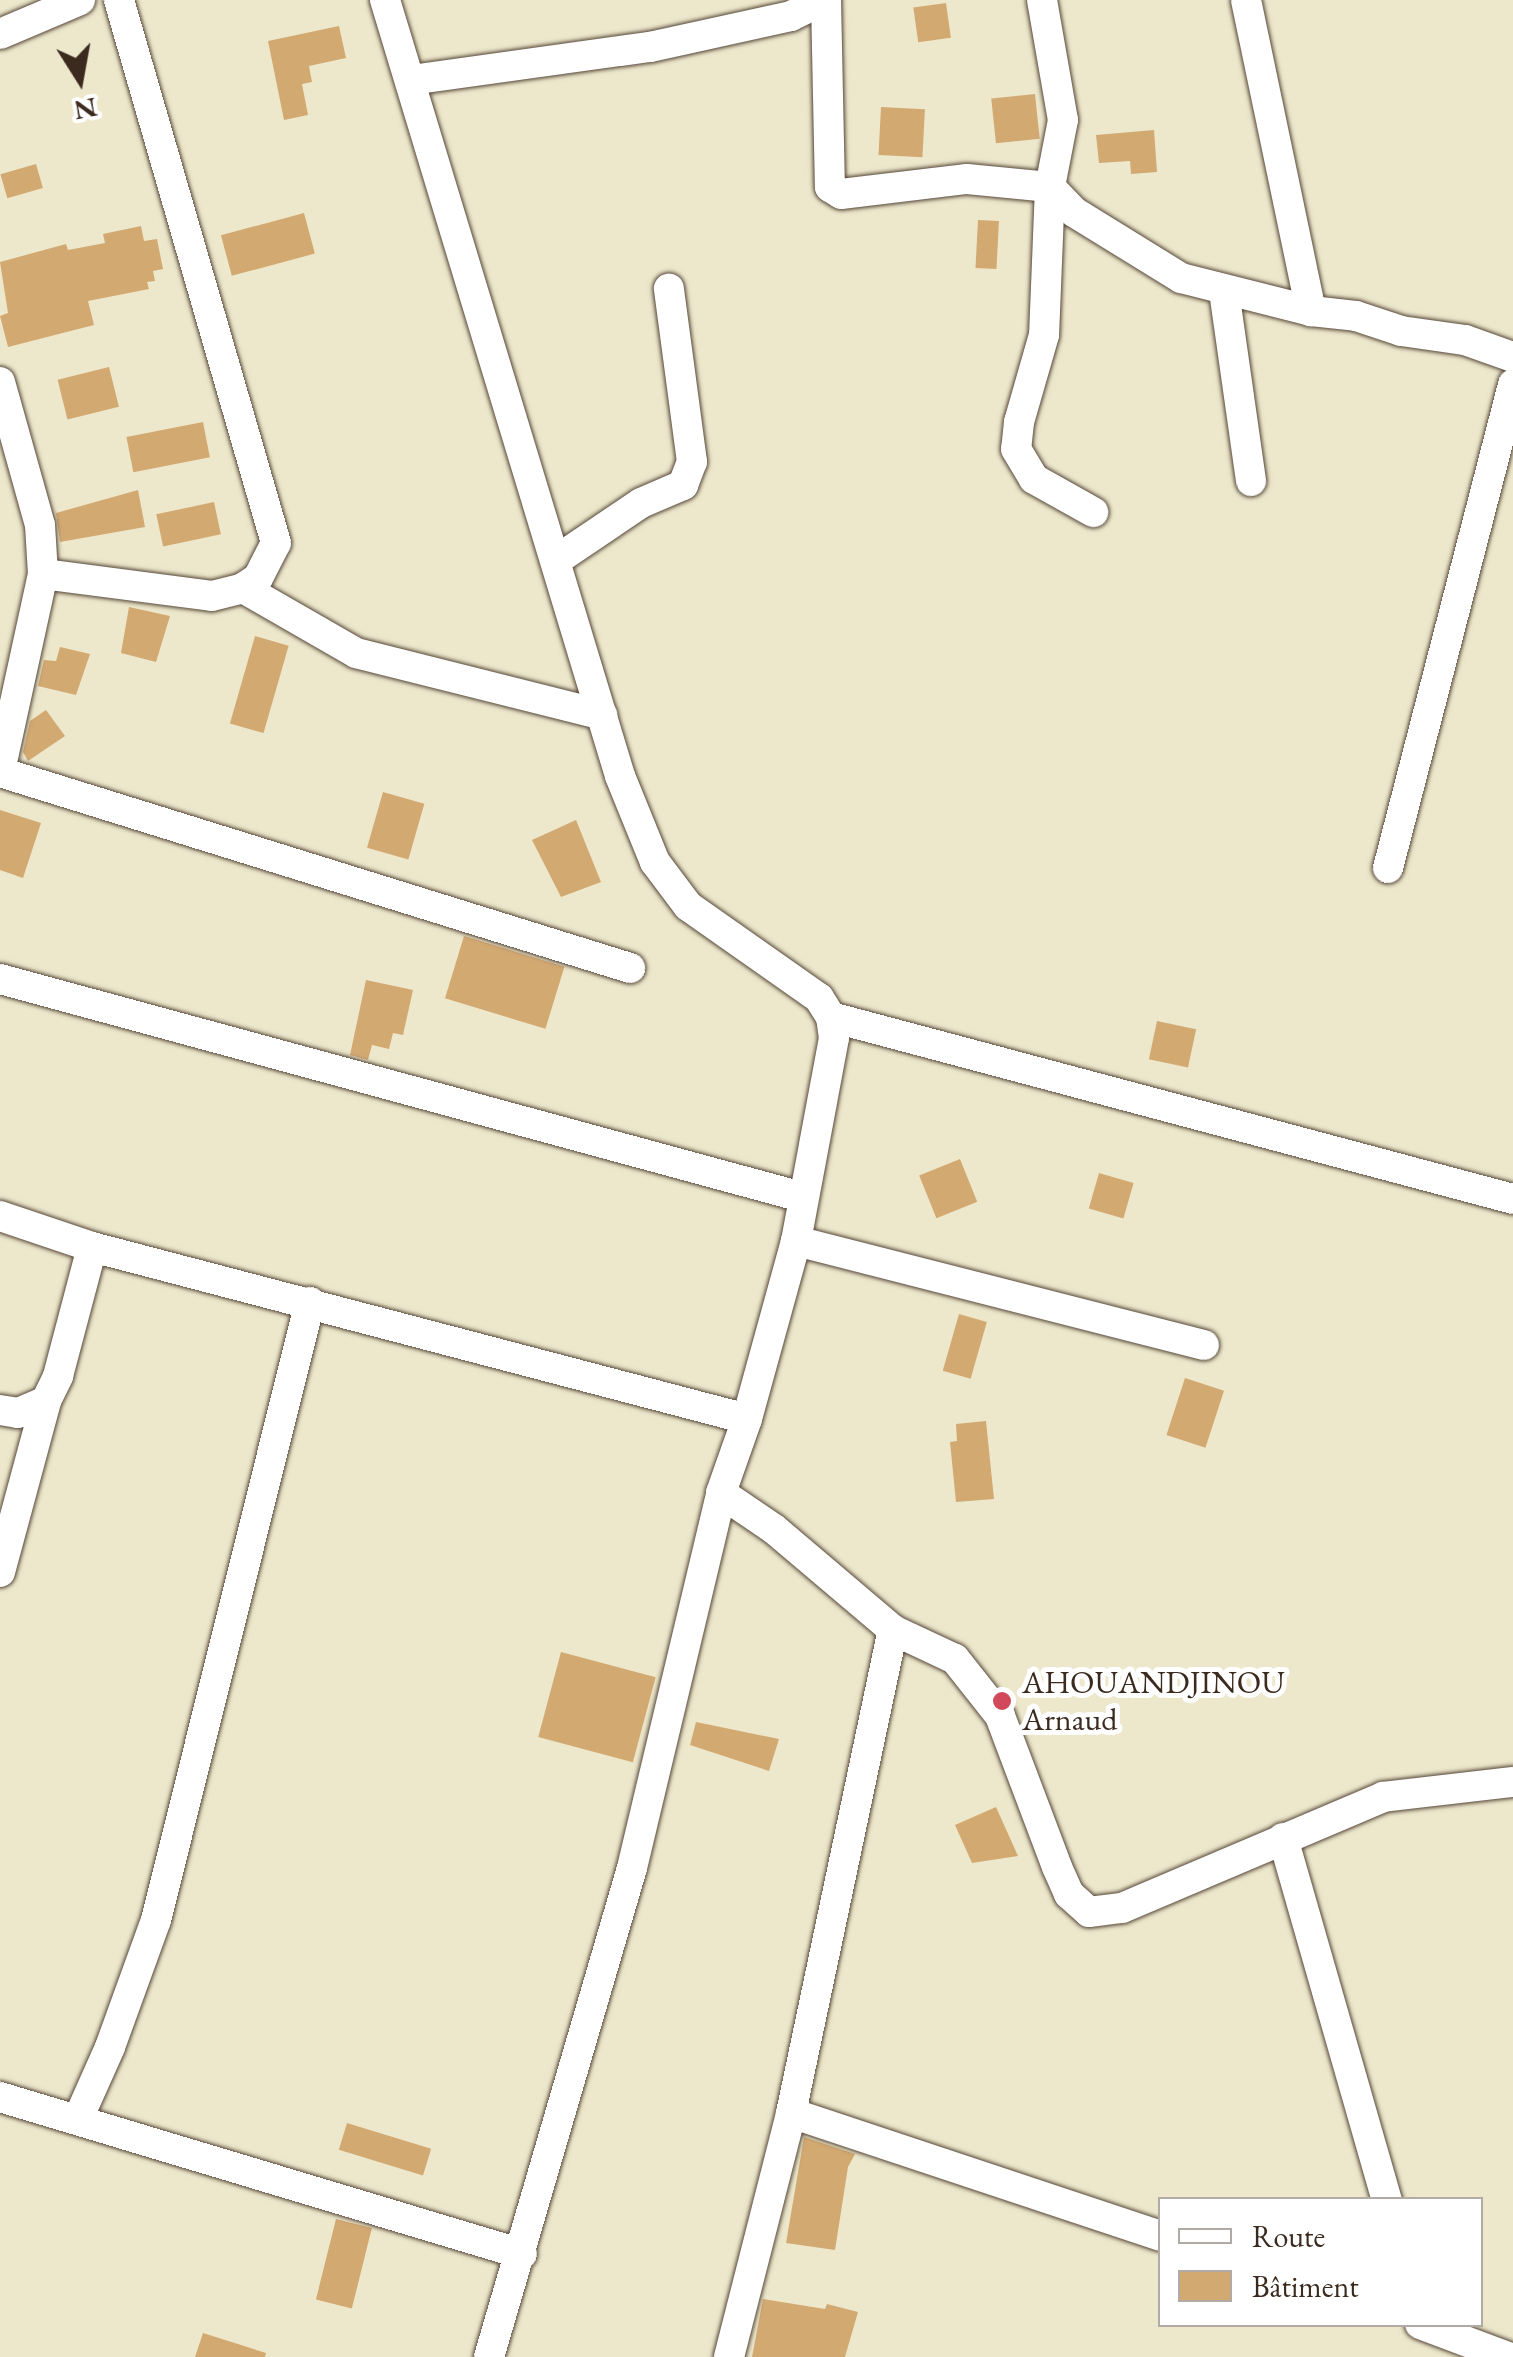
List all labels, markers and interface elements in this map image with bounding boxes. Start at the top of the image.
north arrow [30,30,130,130]
text: N [71,90,100,129]
place label: AHOUANDJINOU Arnaud [1022,1664,1285,1739]
marker: AHOUANDJINOU Arnaud [991,1690,1013,1712]
legend [1158,2197,1483,2327]
text: Route [1252,2217,1325,2256]
text: Bâtiment [1252,2267,1359,2306]

